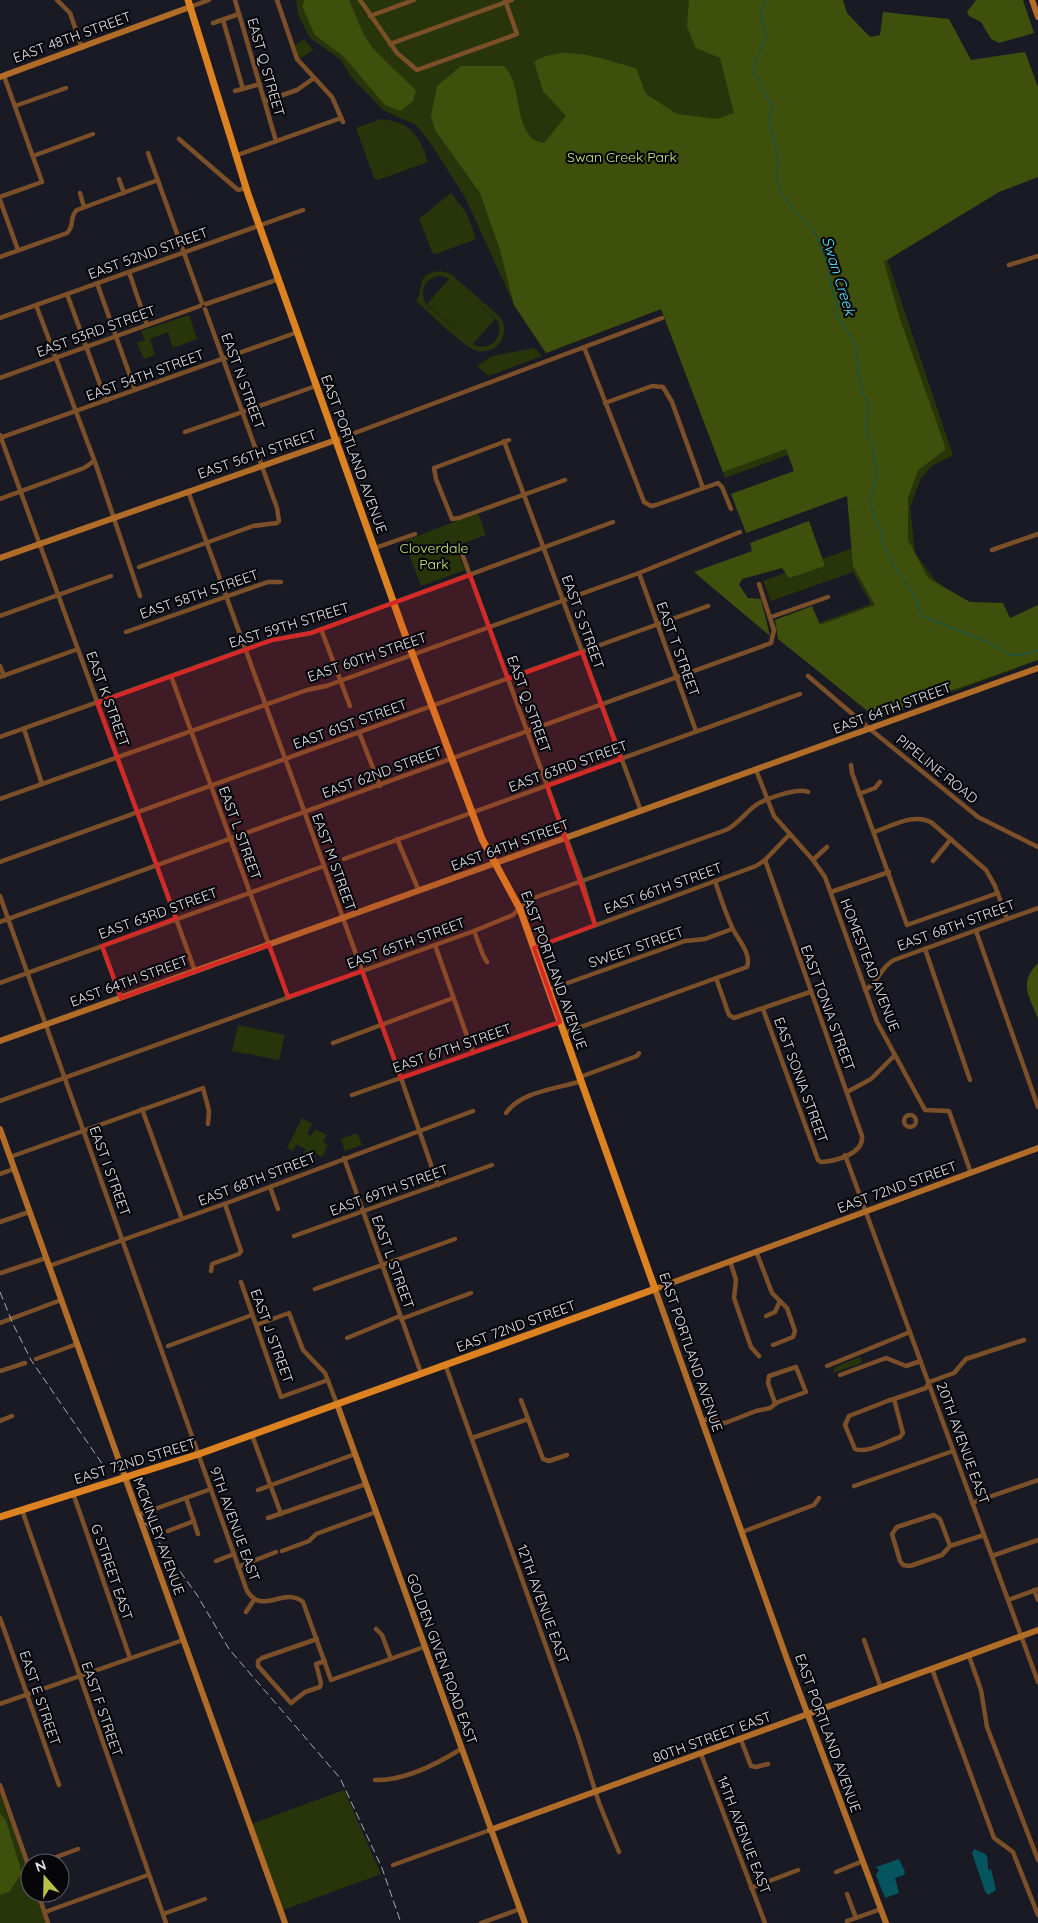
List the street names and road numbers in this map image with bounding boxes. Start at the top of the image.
street label: EAST 48TH STREET [10,7,134,67]
street label: EAST Q STREET [243,16,289,118]
street label: EAST 52ND STREET [85,223,211,283]
street label: EAST 53RD STREET [34,301,158,361]
street label: EAST N STREET [217,330,269,432]
street label: EAST 54TH STREET [83,345,207,405]
street label: EAST PORTLAND AVENUE [317,372,391,536]
street label: EAST 56TH STREET [195,425,319,483]
street label: EAST 58TH STREET [137,565,261,623]
street label: EAST S STREET [558,572,608,672]
street label: EAST 59TH STREET [227,598,351,652]
street label: EAST T STREET [653,599,703,699]
street label: EAST 60TH STREET [305,628,429,686]
street label: EAST K STREET [82,649,134,749]
street label: EAST Q STREET [503,653,555,755]
street label: EAST 64TH STREET [830,678,954,738]
street label: EAST 61ST STREET [291,695,409,753]
street label: PIPELINE ROAD [892,731,982,807]
street label: EAST 63RD STREET [506,736,630,796]
street label: EAST 62ND STREET [319,742,445,802]
street label: EAST L STREET [215,784,265,882]
street label: EAST M STREET [308,811,360,913]
street label: EAST 64TH STREET [448,815,572,875]
street label: EAST 66TH STREET [601,858,725,918]
street label: EAST 63RD STREET [96,883,220,943]
street label: EAST PORTLAND AVENUE [517,888,591,1052]
street label: EAST 68TH STREET [894,895,1018,955]
street label: HOMESTEAD AVENUE [836,896,904,1034]
street label: EAST 65TH STREET [344,913,468,973]
street label: SWEET STREET [586,922,686,972]
street label: EAST TONIA STREET [797,943,859,1073]
street label: EAST 64TH STREET [67,951,191,1011]
street label: EAST SONIA STREET [770,1015,832,1145]
street label: EAST 67TH STREET [390,1019,514,1077]
street label: EAST I STREET [85,1123,135,1219]
street label: EAST 68TH STREET [196,1148,318,1210]
street label: EAST 72ND STREET [835,1157,959,1217]
street label: EAST 69TH STREET [327,1160,451,1220]
street label: EAST L STREET [368,1213,418,1311]
street label: EAST PORTLAND AVENUE [655,1270,727,1434]
street label: EAST J STREET [247,1286,297,1386]
street label: EAST 72ND STREET [454,1296,578,1356]
street label: 20TH AVENUE EAST [933,1380,993,1506]
street label: EAST 72ND STREET [72,1434,198,1488]
street label: 9TH AVENUE EAST [206,1464,264,1584]
street label: MCKINLEY AVENUE [129,1475,189,1597]
street label: G STREET EAST [87,1521,137,1623]
street label: 12TH AVENUE EAST [513,1542,573,1666]
street label: GOLDEN GIVEN ROAD EAST [403,1571,481,1747]
street label: EAST E STREET [15,1648,65,1748]
street label: EAST PORTLAND AVENUE [791,1651,865,1815]
street label: EAST F STREET [77,1659,127,1759]
street label: 80TH STREET EAST [650,1707,774,1767]
street label: 14TH AVENUE EAST [713,1773,775,1897]

